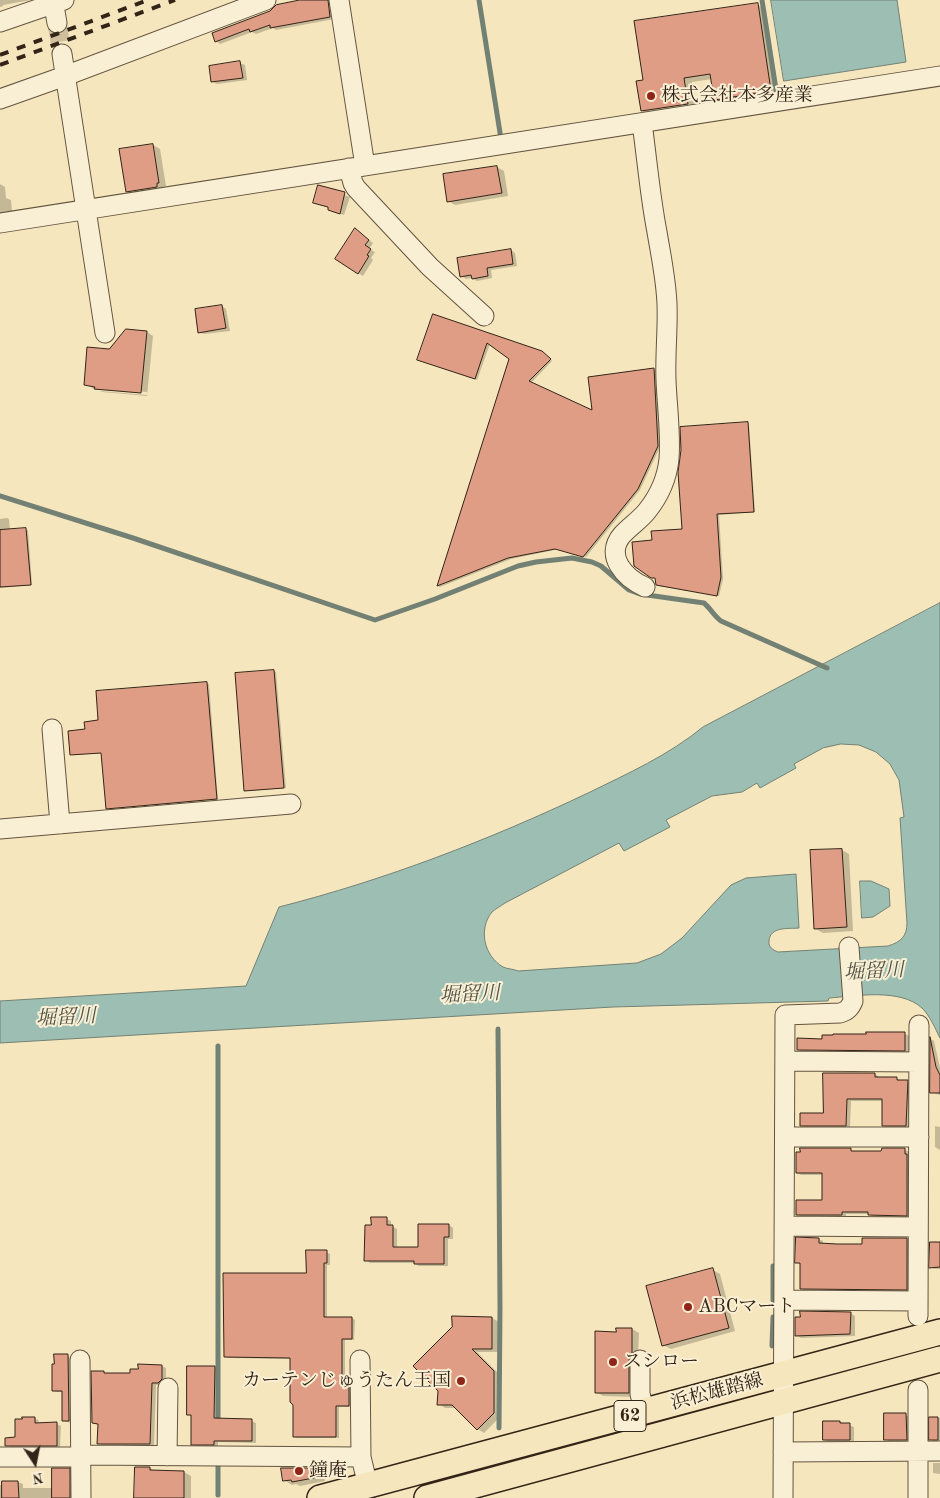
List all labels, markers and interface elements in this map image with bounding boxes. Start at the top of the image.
place label: 株式会社本多産業 [661,85,813,107]
marker: 株式会社本多産業 [645,90,657,102]
water label: 堀留川 [843,958,905,986]
water label: 堀留川 [439,981,501,1009]
water label: 堀留川 [35,1004,97,1032]
place label: ABCマート [698,1296,795,1318]
marker: ABCマート [682,1301,694,1313]
place label: スシロー [623,1351,699,1373]
marker: スシロー [607,1356,619,1368]
street label: 浜松雄踏線 [668,1369,766,1415]
place label: カーテンじゅうたん王国 [242,1370,451,1392]
marker: カーテンじゅうたん王国 [455,1375,467,1387]
road number: 62 [614,1400,646,1432]
north arrow [10,1438,60,1488]
place label: 鐘庵 [309,1460,347,1482]
marker: 鐘庵 [293,1465,305,1477]
text: N [31,1470,44,1486]

